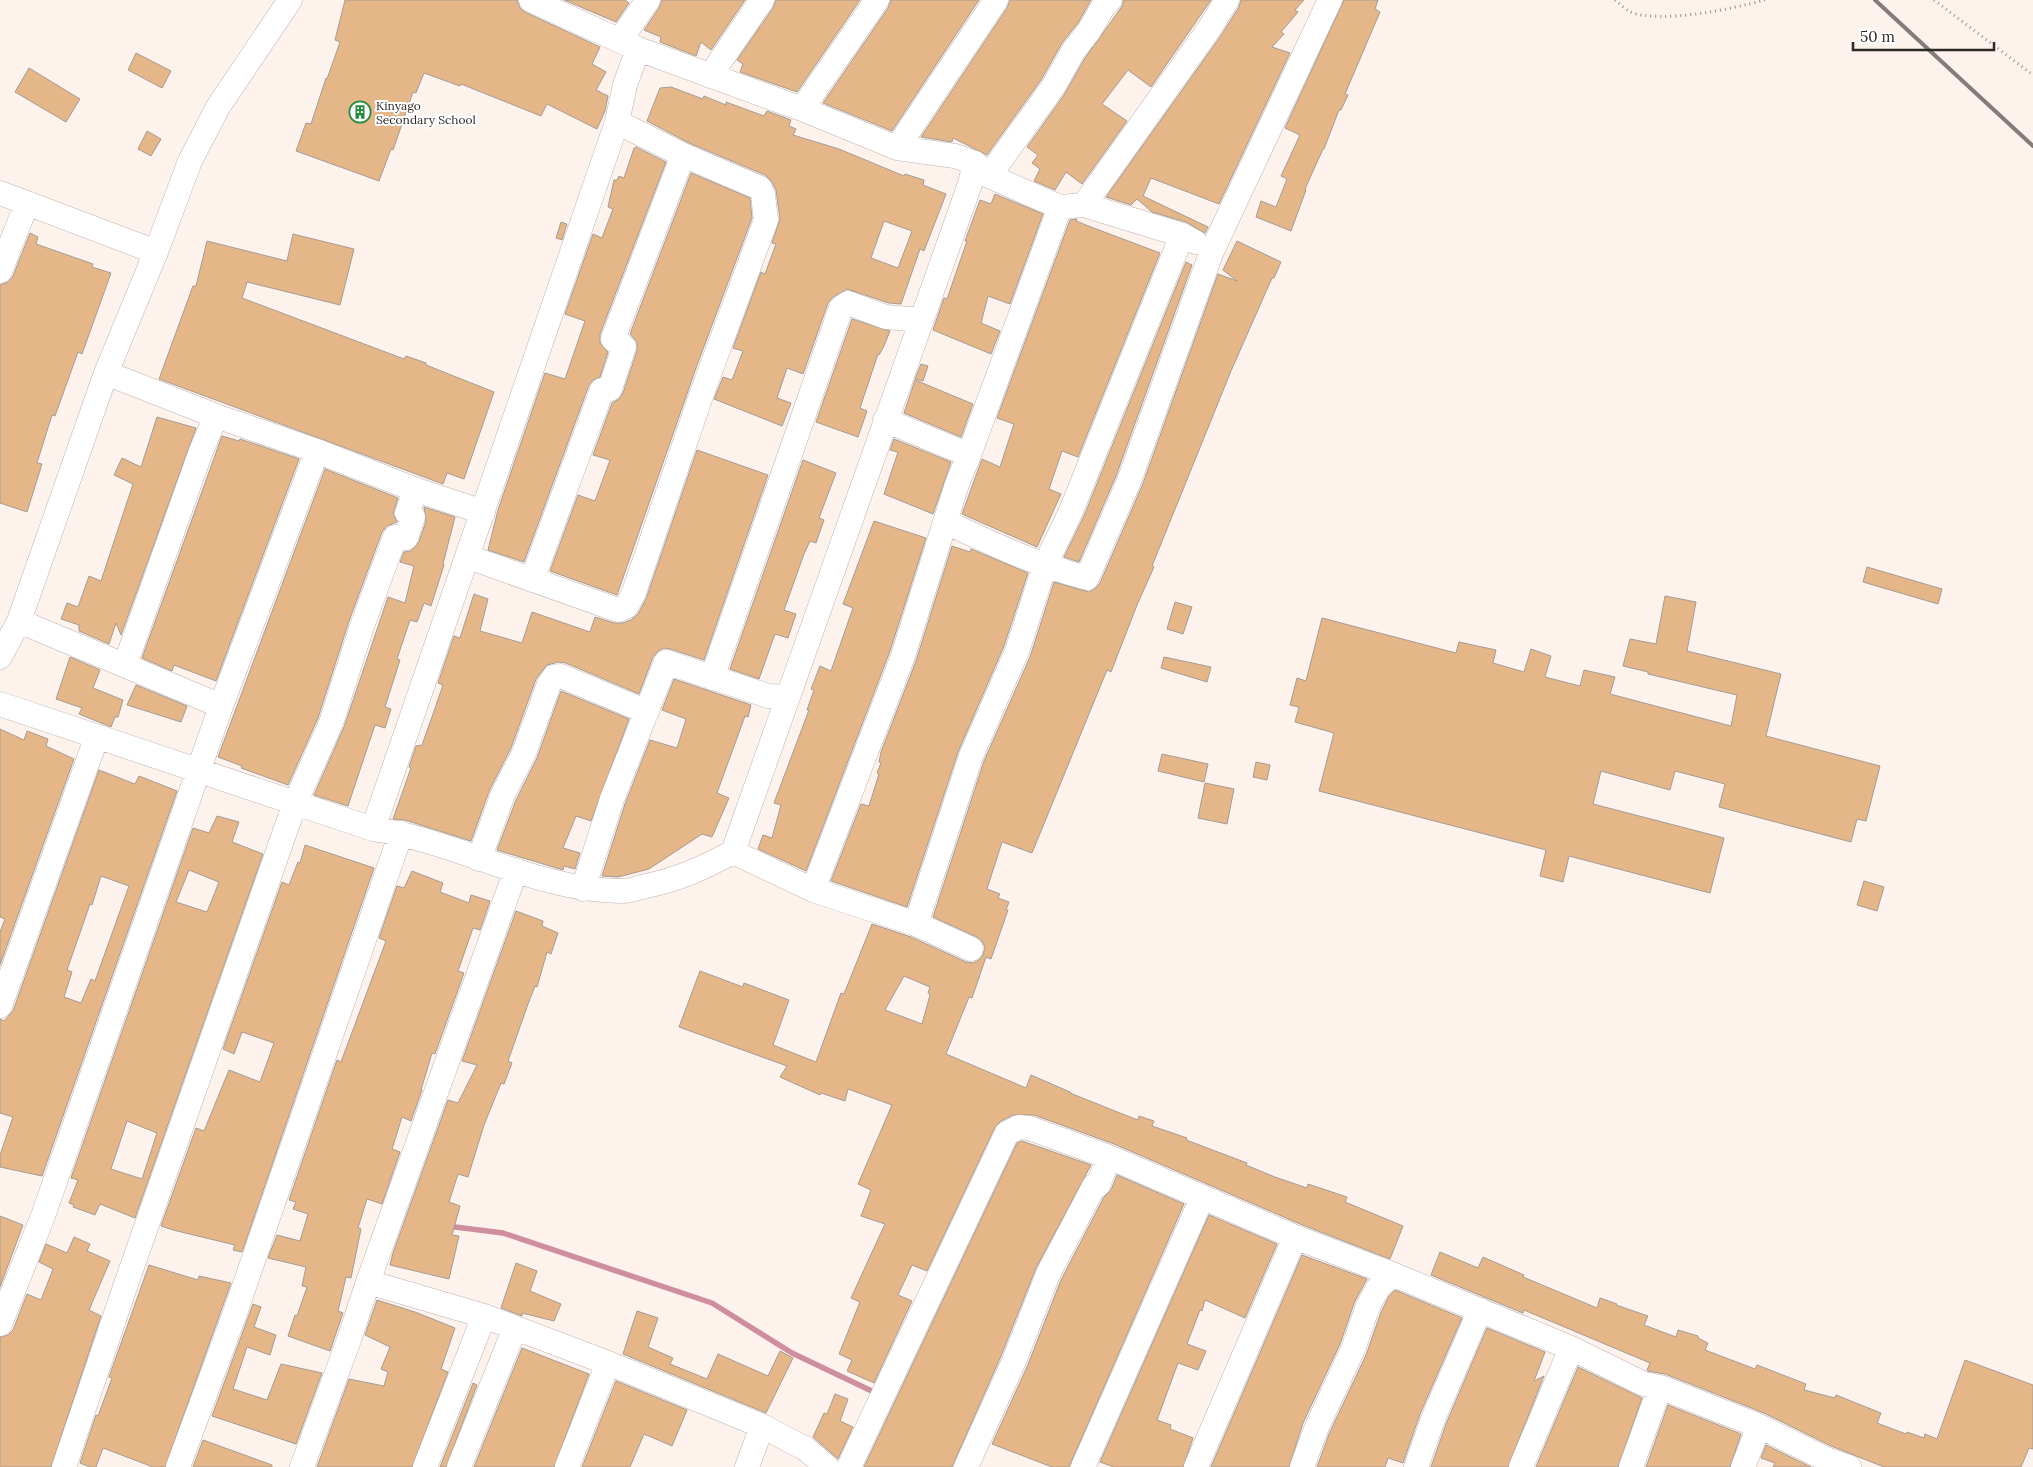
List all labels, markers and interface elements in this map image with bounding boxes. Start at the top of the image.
scale bar [1853,20,1994,52]
text: 50 m [1860,27,1895,46]
place label: Kinyago Secondary School [376,98,476,127]
building icon: Kinyago Secondary School [348,100,372,124]

